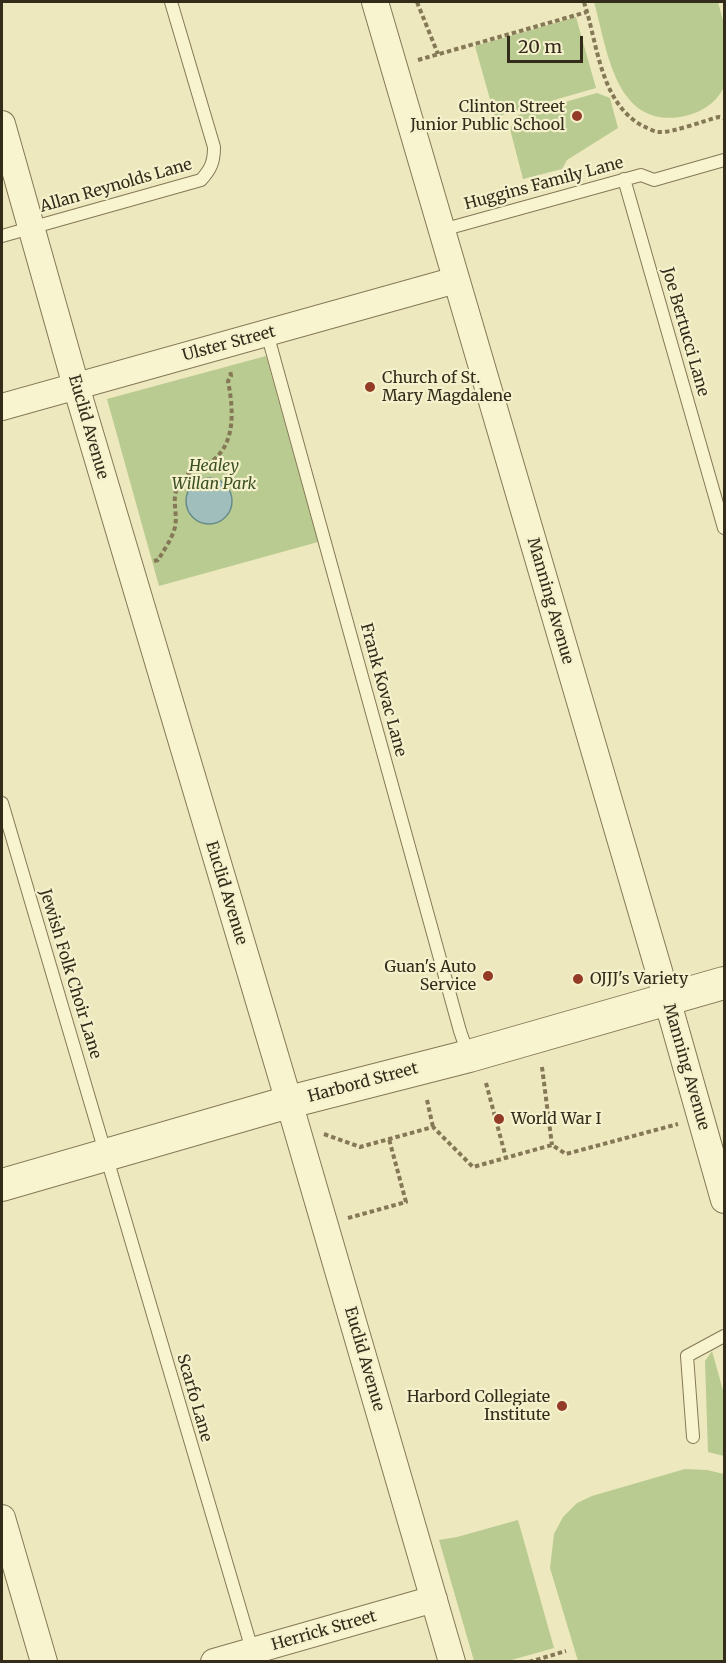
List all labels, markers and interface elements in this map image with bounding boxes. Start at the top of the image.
scale bar [510,24,586,62]
text: 20 m [518,35,562,58]
place label: Clinton Street Junior Public School [410,97,565,135]
marker: Clinton Street Junior Public School [570,109,584,123]
street label: Huggins Family Lane [462,154,626,214]
street label: Allan Reynolds Lane [38,155,194,217]
street label: Joe Bertucci Lane [657,265,713,399]
street label: Ulster Street [180,322,278,366]
place label: Church of St. Mary Magdalene [382,368,512,406]
street label: Euclid Avenue [64,373,112,481]
marker: Church of St. Mary Magdalene [363,380,377,394]
park label: Healey Willan Park [172,456,256,494]
street label: Manning Avenue [523,535,577,667]
street label: Frank Kovac Lane [356,621,410,759]
street label: Euclid Avenue [201,839,251,947]
street label: Jewish Folk Choir Lane [35,887,105,1061]
place label: Guan's Auto Service [385,957,476,995]
marker: Guan's Auto Service [481,969,495,983]
place label: OJJJ's Variety [590,969,688,989]
marker: OJJJ's Variety [571,972,585,986]
street label: Manning Avenue [659,1001,713,1133]
street label: Harbord Street [306,1059,420,1107]
place label: World War I [511,1109,601,1129]
marker: World War I [492,1112,506,1126]
street label: Euclid Avenue [340,1305,388,1413]
street label: Scarfo Lane [172,1352,216,1444]
place label: Harbord Collegiate Institute [407,1387,550,1425]
marker: Harbord Collegiate Institute [555,1399,569,1413]
street label: Herrick Street [269,1607,379,1655]

